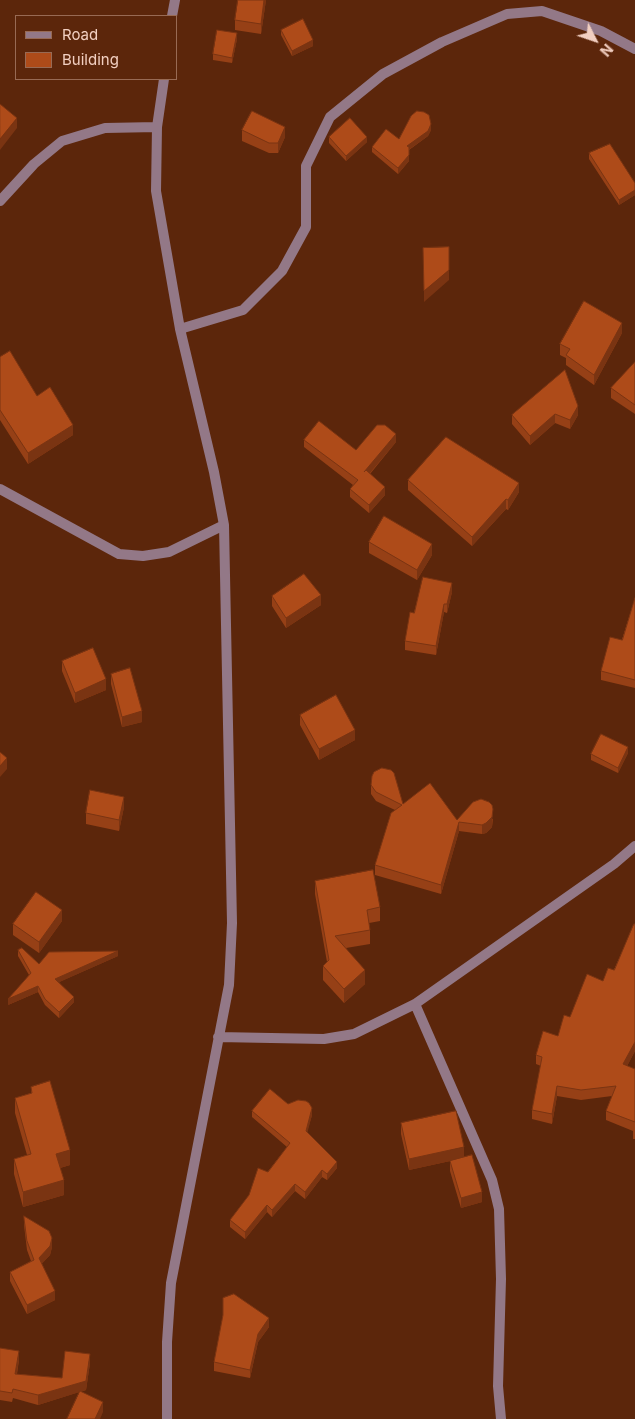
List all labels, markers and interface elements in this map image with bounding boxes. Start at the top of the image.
legend [15,15,178,80]
north arrow [570,15,620,65]
text: Road [62,25,98,44]
text: N [597,41,617,60]
text: Building [62,50,119,69]

